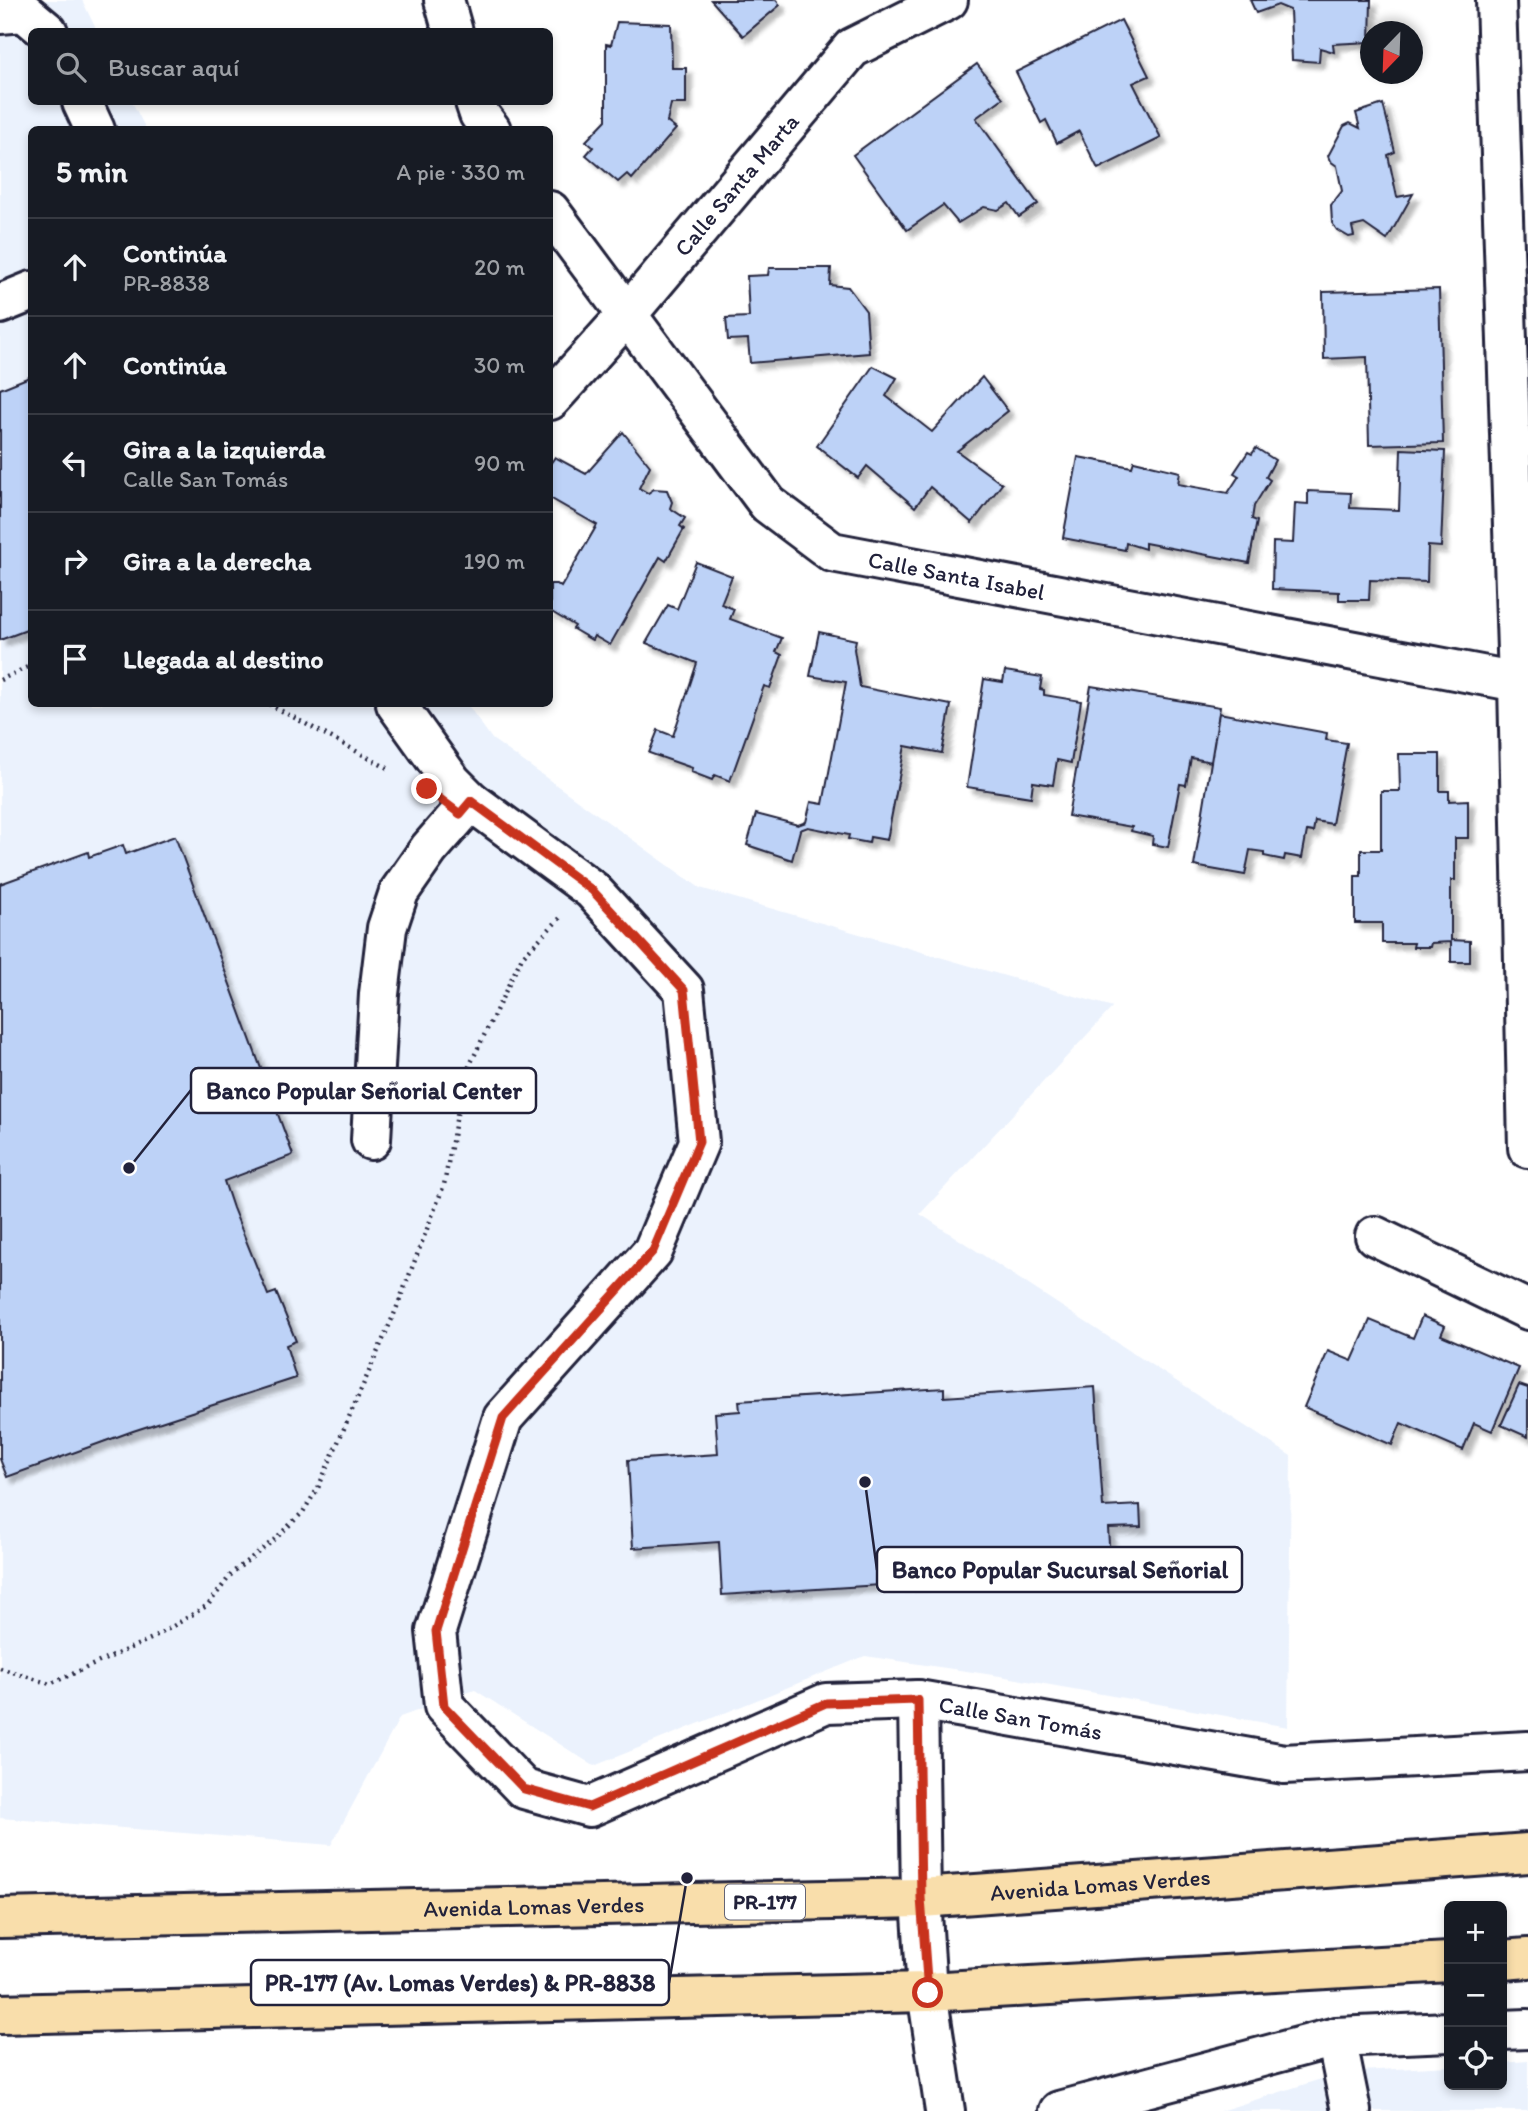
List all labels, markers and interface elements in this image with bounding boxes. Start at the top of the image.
north arrow [1360,21,1423,84]
search box [28,28,553,105]
icon: search [52,48,90,86]
text: Buscar aquí [108,51,239,83]
street label: Calle Santa Marta [669,108,805,262]
text: 5 min [56,153,127,190]
text: A pie · 330 m [396,158,525,186]
text: Continúa [123,237,227,269]
icon: ahead [56,248,94,286]
text: 20 m [474,253,525,281]
text: PR-8838 [123,269,210,297]
icon: ahead [56,346,94,384]
text: Continúa [123,349,227,381]
text: 30 m [474,351,525,379]
text: Gira a la izquierda [123,433,326,465]
icon: left [56,444,94,482]
text: 90 m [474,449,525,477]
text: Calle San Tomás [123,465,288,493]
icon: right [56,542,94,580]
text: Gira a la derecha [123,545,311,577]
street label: Calle Santa Isabel [866,545,1048,606]
text: 190 m [464,547,525,575]
icon: arrive [56,640,94,678]
text: Llegada al destino [123,643,324,675]
route end [411,773,442,804]
callout: Banco Popular Señorial Center [191,1068,536,1113]
text: Banco Popular Señorial Center [206,1076,522,1106]
callout: Banco Popular Sucursal Señorial [877,1547,1242,1592]
text: Banco Popular Sucursal Señorial [892,1555,1228,1585]
street label: Calle San Tomás [937,1690,1104,1746]
street label: Avenida Lomas Verdes [989,1863,1212,1907]
road number: PR-177 [725,1884,805,1920]
street label: Avenida Lomas Verdes [423,1890,645,1923]
map controls [1444,1901,1507,2090]
button: + [1444,1901,1507,1964]
callout: PR-177 (Av. Lomas Verdes) & PR-8838 [251,1960,669,2005]
button: − [1444,1964,1507,2027]
text: PR-177 (Av. Lomas Verdes) & PR-8838 [265,1968,655,1998]
route start [912,1977,943,2008]
button: locate [1444,2027,1507,2090]

